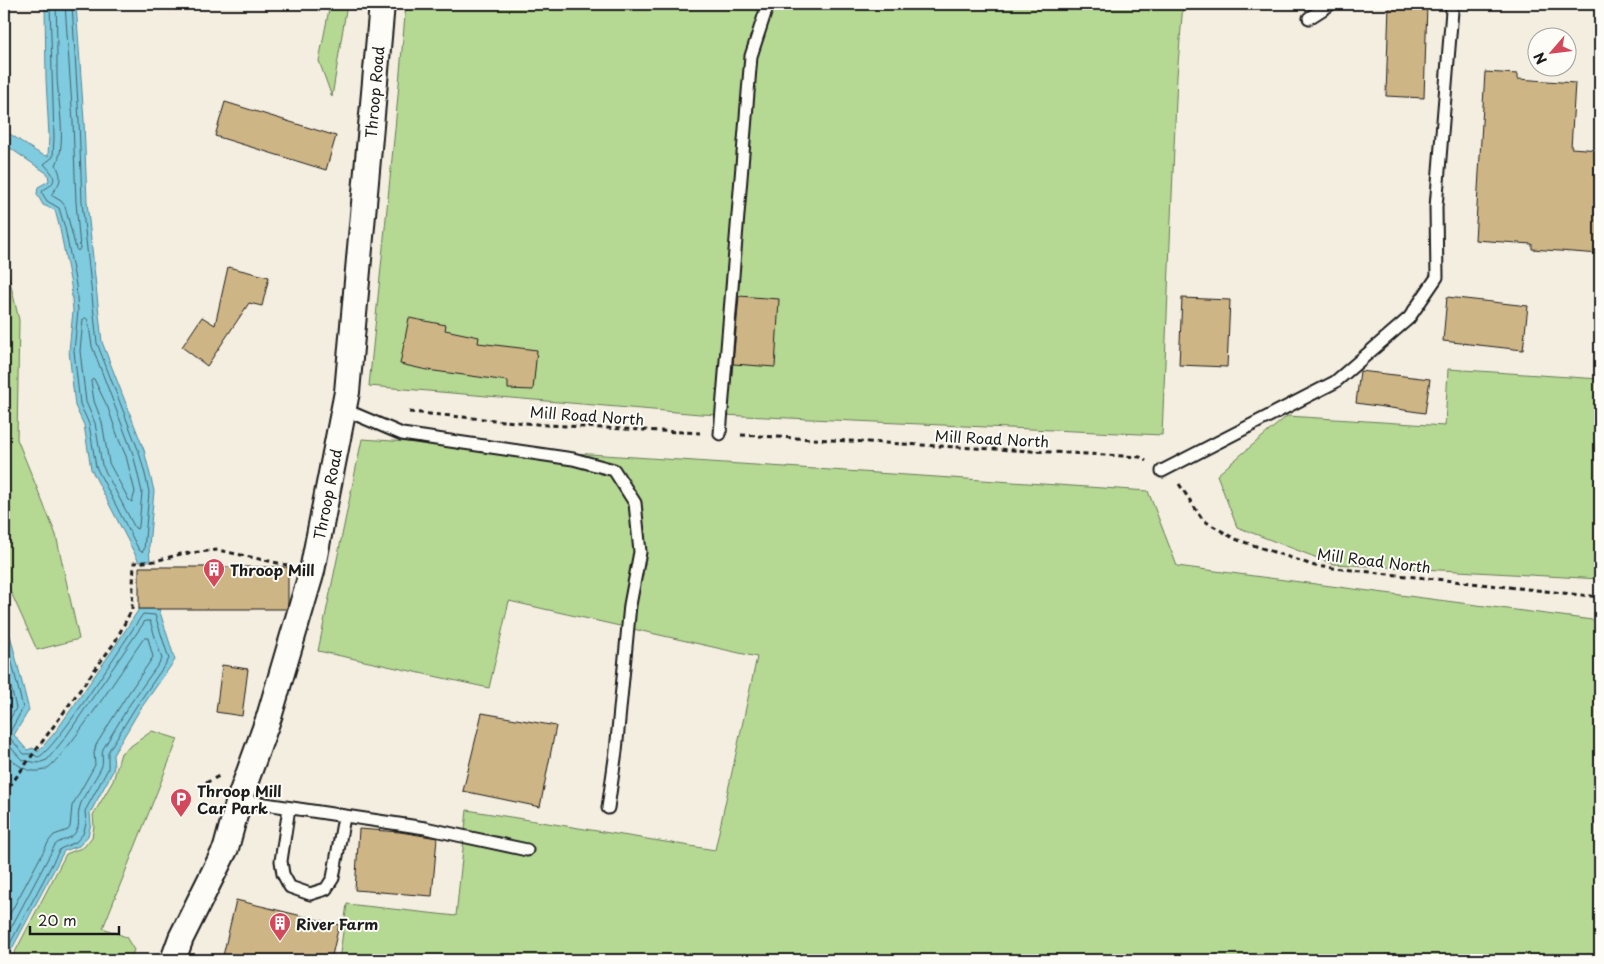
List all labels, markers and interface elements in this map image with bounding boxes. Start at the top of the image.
north arrow [1526,28,1576,78]
street label: Throop Road [359,45,389,139]
text: N [1528,49,1552,68]
street label: Mill Road North [529,400,645,430]
street label: Mill Road North [934,424,1050,452]
street label: Throop Road [307,446,347,541]
street label: Mill Road North [1316,542,1432,578]
building icon: Throop Mill [202,557,226,588]
place label: Throop Mill [230,558,315,581]
place label: Throop Mill Car Park [197,779,282,819]
parking icon: Throop Mill Car Park [169,787,193,818]
scale bar [30,904,119,936]
text: 20 m [38,908,77,931]
building icon: River Farm [268,911,292,942]
place label: River Farm [296,912,378,935]

